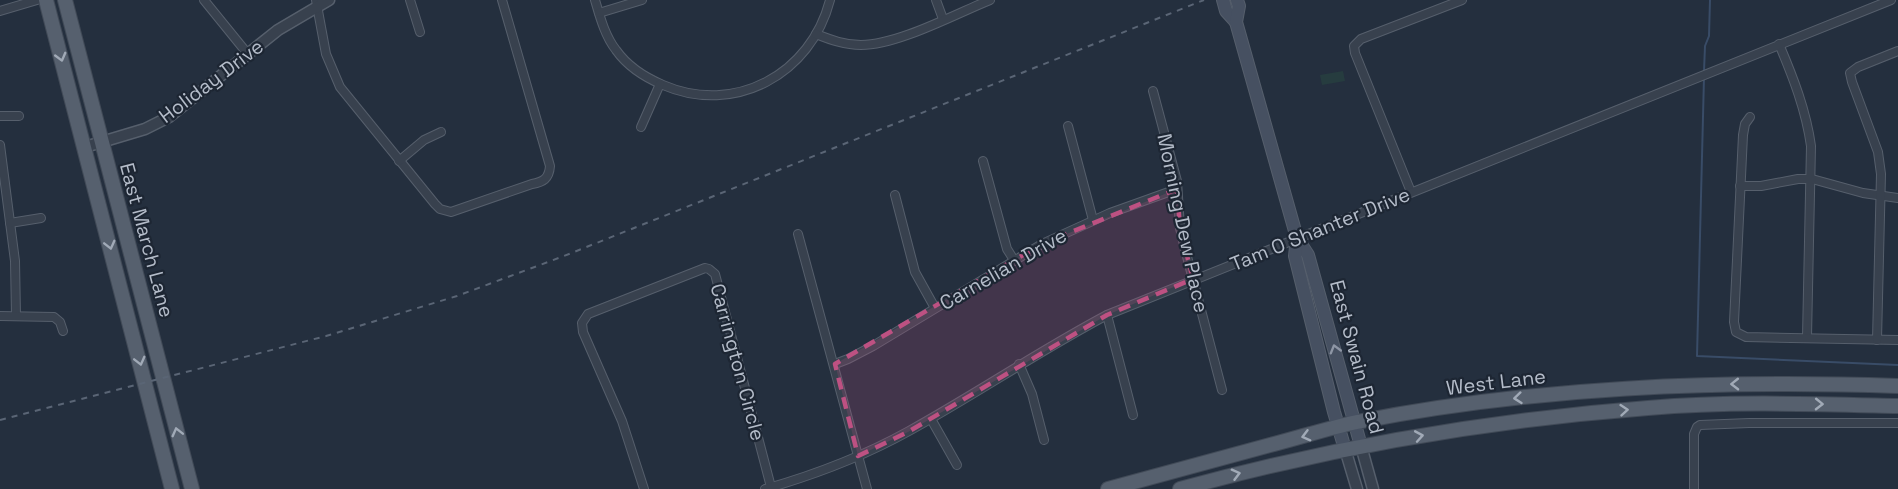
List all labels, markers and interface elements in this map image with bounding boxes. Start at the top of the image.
street label: Holiday Drive [153,33,269,129]
one-way arrow [54,51,67,61]
street label: Morning Dew Place [1151,131,1215,315]
street label: East March Lane [114,160,180,320]
street label: Tam O Shanter Drive [1226,181,1414,277]
street label: Carnelian Drive [935,222,1071,316]
one-way arrow [103,240,116,250]
street label: East Swain Road [1324,277,1390,437]
street label: Carrington Circle [705,281,771,443]
one-way arrow [1330,344,1342,355]
one-way arrow [132,356,145,366]
street label: West Lane [1445,363,1547,401]
one-way arrow [1730,378,1739,390]
one-way arrow [1514,391,1523,404]
one-way arrow [1814,398,1823,410]
one-way arrow [1620,404,1629,417]
one-way arrow [172,428,185,438]
one-way arrow [1301,429,1312,441]
one-way arrow [1413,430,1423,443]
one-way arrow [1231,468,1241,481]

